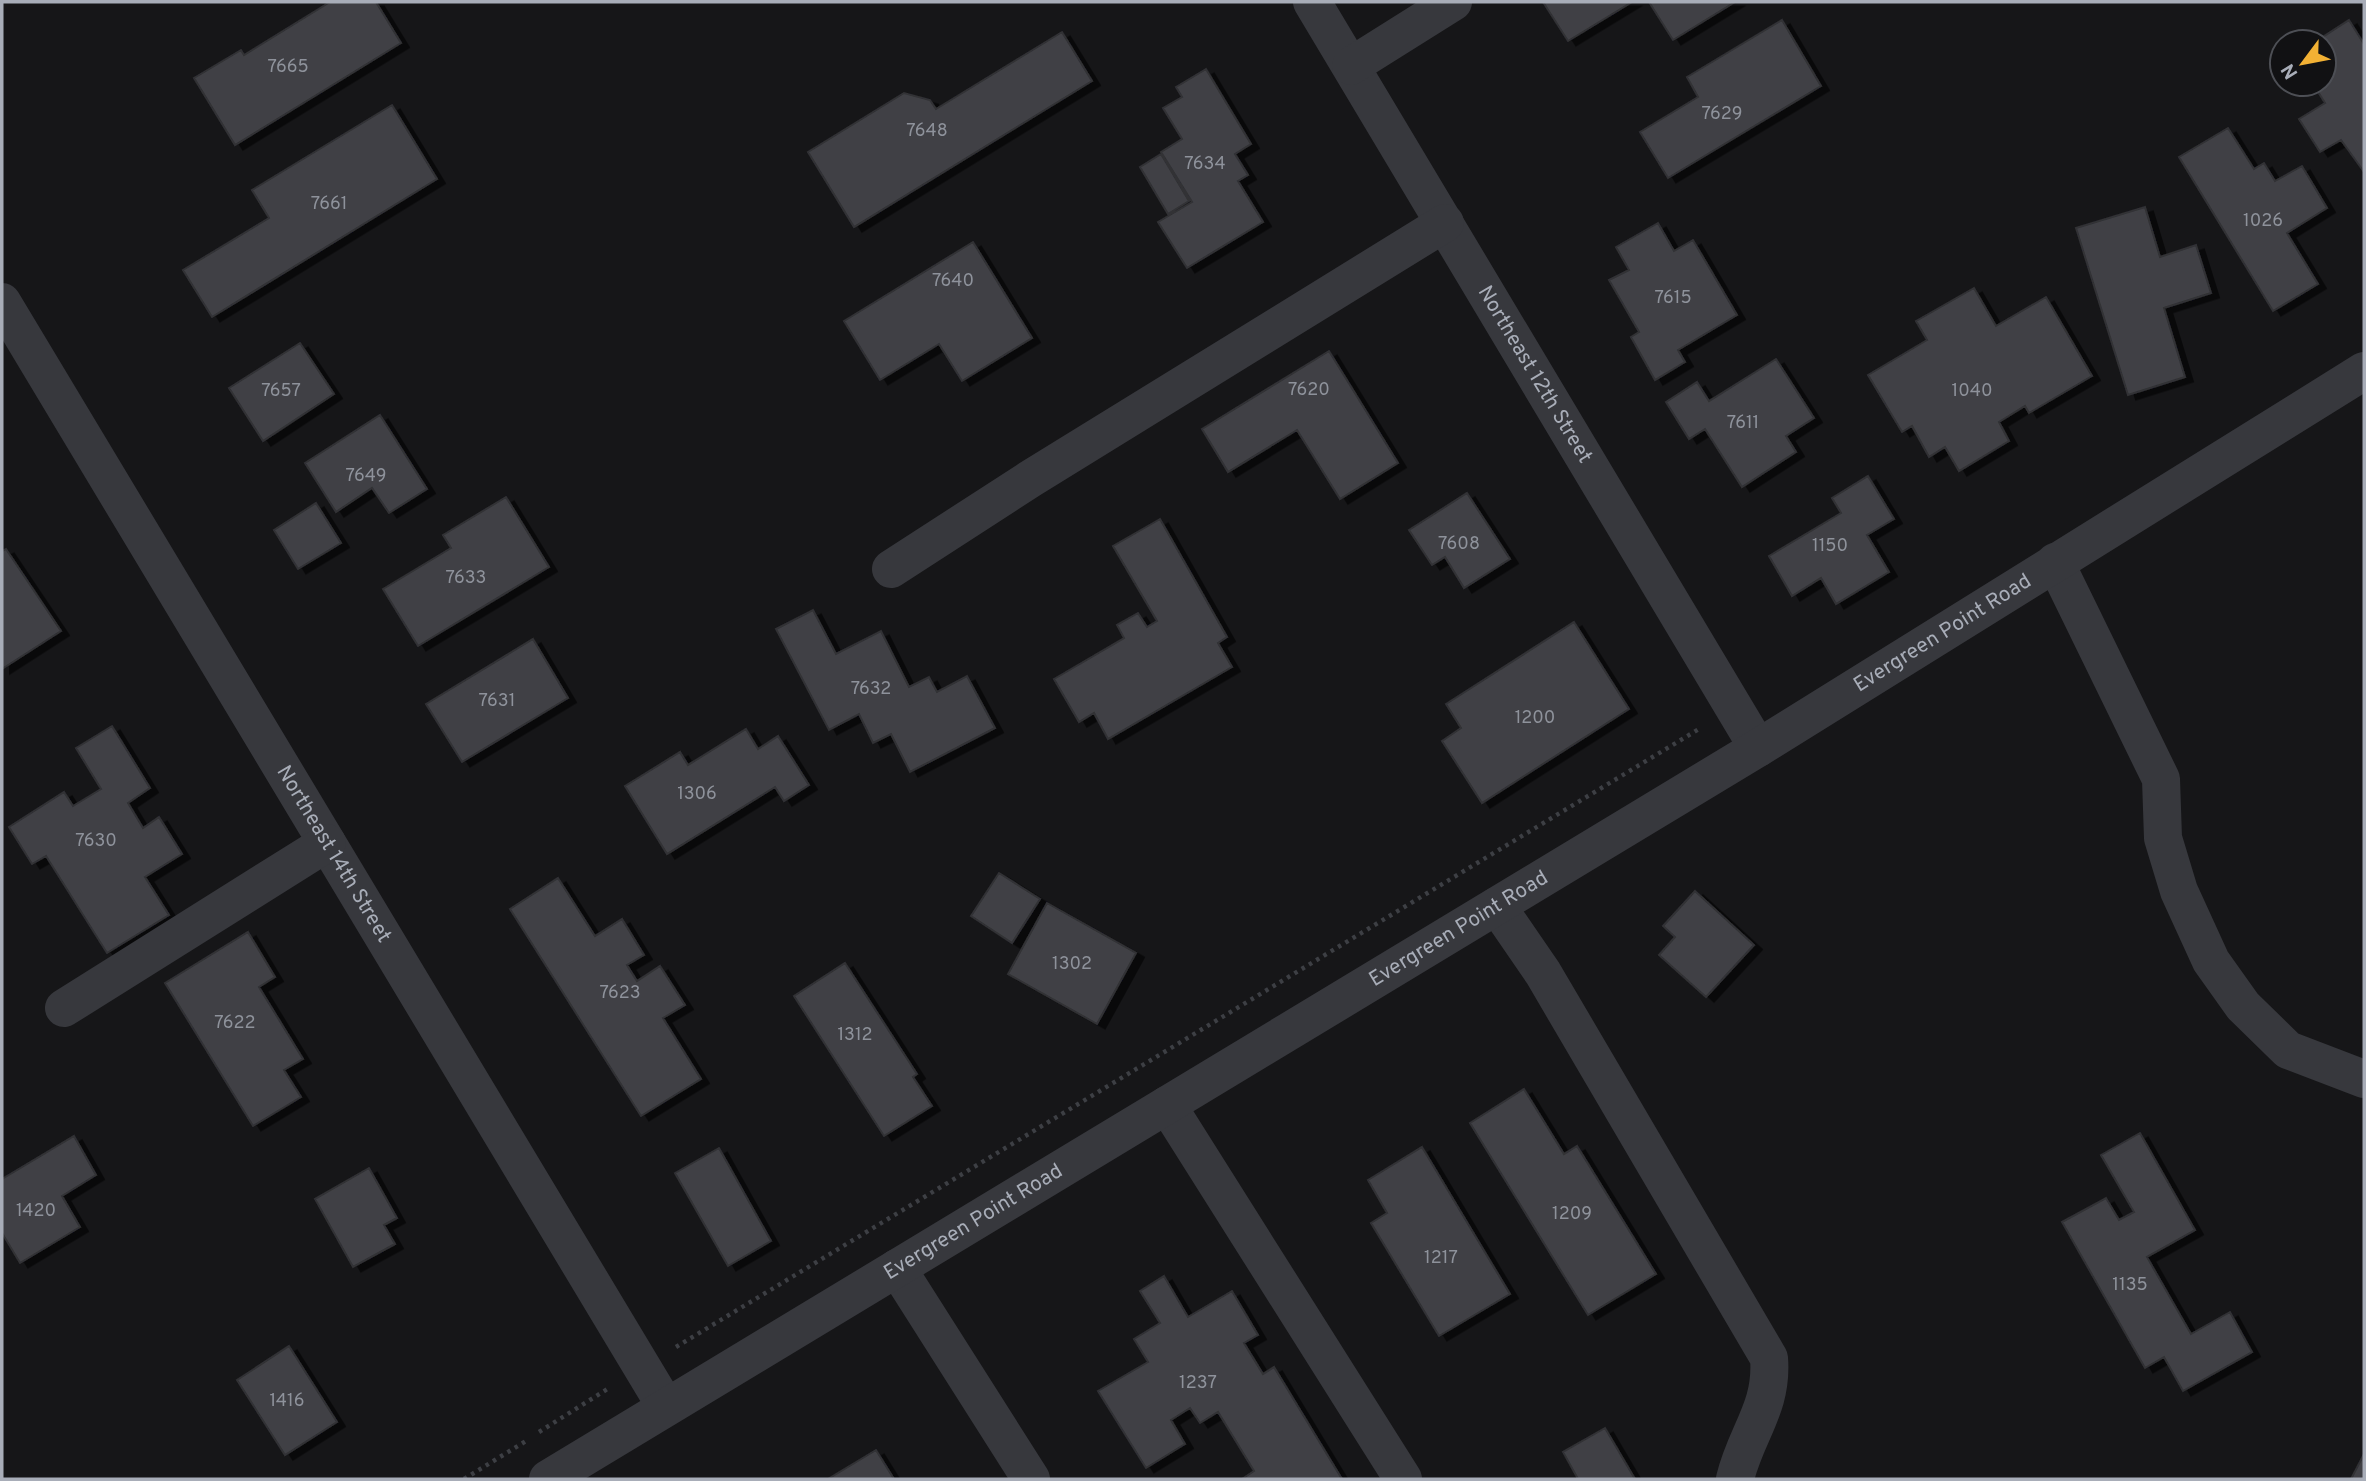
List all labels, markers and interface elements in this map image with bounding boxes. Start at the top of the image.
north arrow [2268,28,2338,98]
house number: 7665 [267,56,309,79]
text: N [2276,59,2304,83]
house number: 7629 [1701,103,1743,126]
house number: 7648 [906,120,948,143]
house number: 7634 [1184,153,1226,176]
house number: 7661 [311,193,347,216]
house number: 1026 [2243,210,2283,233]
house number: 7640 [932,270,974,293]
street label: Northeast 12th Street [1471,281,1598,468]
house number: 7615 [1654,287,1692,310]
house number: 7620 [1288,379,1330,402]
house number: 7657 [261,380,301,403]
house number: 1040 [1951,380,1993,403]
house number: 7611 [1727,412,1759,435]
house number: 7649 [346,465,386,488]
house number: 7608 [1438,533,1480,556]
house number: 1150 [1812,535,1848,558]
house number: 7633 [446,567,486,590]
street label: Evergreen Point Road [1849,568,2036,699]
house number: 7632 [851,678,891,701]
house number: 7631 [479,690,515,713]
house number: 1200 [1515,707,1555,730]
street label: Northeast 14th Street [270,760,397,948]
house number: 1306 [677,783,717,806]
house number: 7630 [75,830,117,853]
street label: Evergreen Point Road [1364,864,1553,993]
house number: 1302 [1052,953,1092,976]
house number: 7623 [599,982,641,1005]
house number: 7622 [214,1012,256,1035]
house number: 1312 [837,1024,873,1047]
street label: Evergreen Point Road [879,1158,1068,1286]
house number: 1420 [16,1200,56,1223]
house number: 1209 [1552,1203,1592,1226]
house number: 1217 [1424,1247,1458,1270]
house number: 1135 [2112,1274,2148,1297]
house number: 1237 [1179,1372,1217,1395]
house number: 1416 [270,1390,305,1413]

